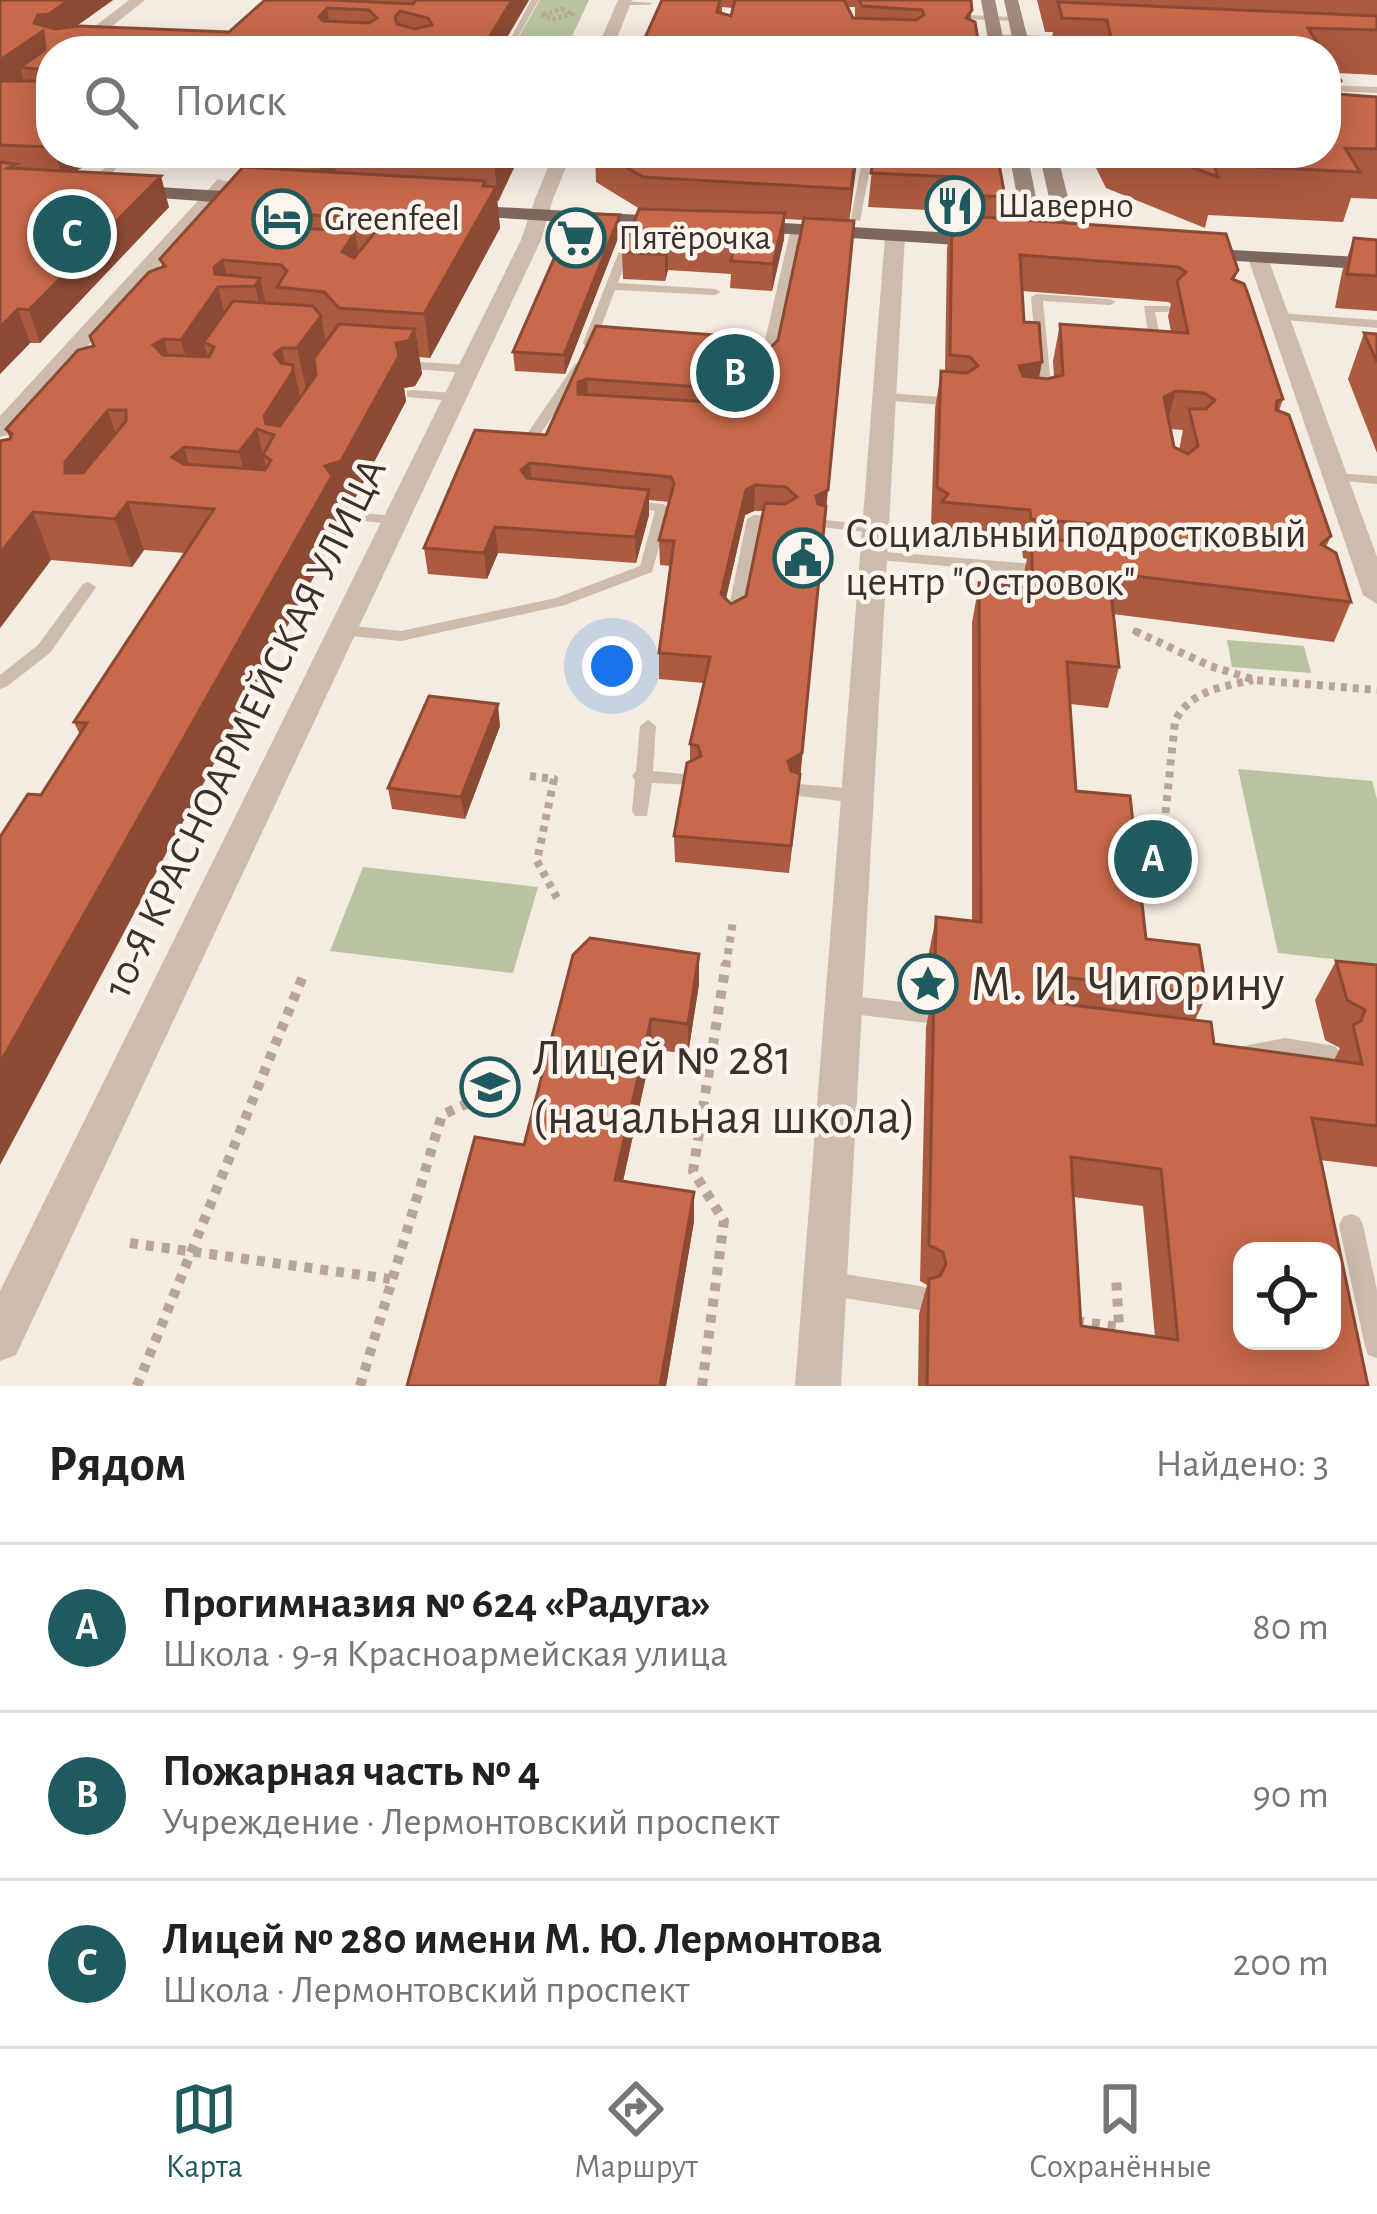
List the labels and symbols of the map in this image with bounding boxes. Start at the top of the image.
restaurant icon: Шаверно [924,175,986,237]
hotel icon: Greenfeel [251,188,313,250]
place label: Шаверно [997,188,1134,224]
pin: C [33,189,111,279]
place label: Greenfeel [324,201,460,237]
supermarket icon: Пятёрочка [545,207,607,269]
place label: Пятёрочка [618,220,771,256]
pin: B [696,328,774,418]
street label: 10-Я КРАСНОАРМЕЙСКАЯ УЛИЦА [95,451,394,1004]
place label: Социальный подростковый центр "Островок" [845,513,1307,603]
public building icon: Социальный подростковый центр "Островок" [772,527,834,589]
your location [582,636,642,696]
pin: A [1114,814,1192,904]
place icon: М. И. Чигорину [897,953,959,1015]
place label: М. И. Чигорину [970,959,1284,1010]
place label: Лицей № 281 (начальная школа) [532,1033,916,1143]
school or university icon: Лицей № 281 (начальная школа) [459,1056,521,1118]

